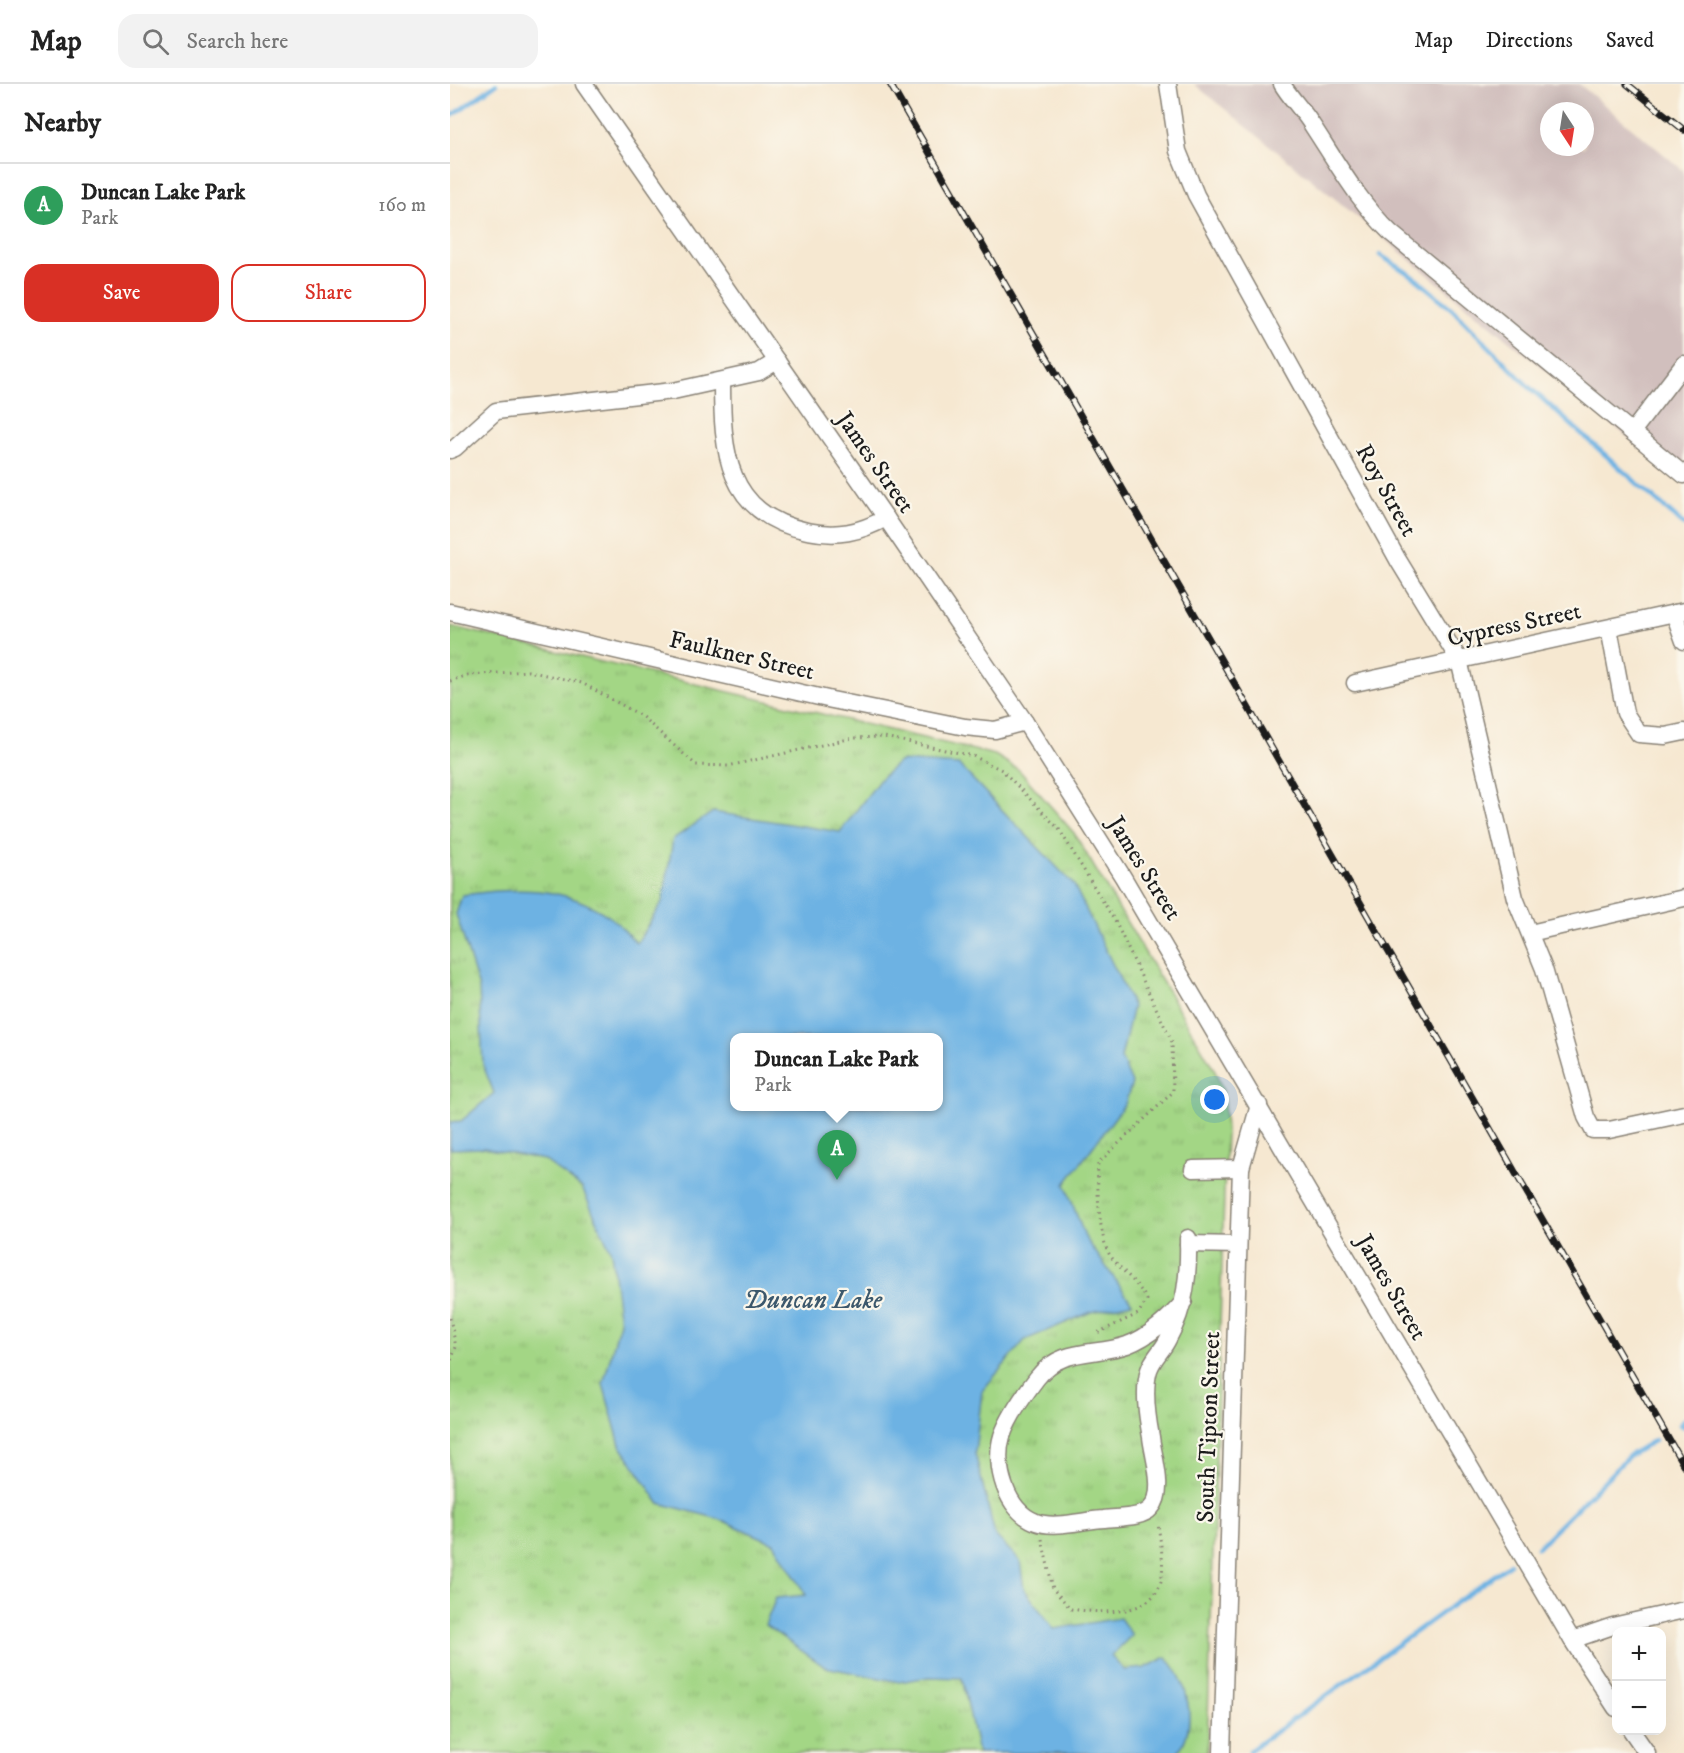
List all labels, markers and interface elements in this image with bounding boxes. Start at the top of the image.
search box [118,14,538,68]
text: Map [30,24,82,59]
icon: search [139,25,172,58]
text: Search here [187,28,288,55]
text: Map [1414,28,1453,54]
text: Directions [1486,28,1573,54]
text: Saved [1606,28,1654,54]
north arrow [1540,102,1594,156]
text: Nearby [24,107,101,140]
text: Duncan Lake Park [81,179,245,206]
text: A [37,193,50,218]
text: 160 m [378,193,426,218]
text: Park [81,206,118,231]
button: Save [24,264,219,322]
button: Share [231,264,426,322]
street label: James Street [828,404,921,519]
street label: Roy Street [1349,439,1424,542]
street label: Cypress Street [1445,596,1584,654]
street label: Faulkner Street [666,625,818,687]
street label: James Street [1099,809,1188,926]
popup [730,1033,943,1111]
text: Duncan Lake Park [754,1046,919,1073]
text: Park [754,1073,792,1098]
your location [1200,1085,1229,1114]
pin: A [818,1130,856,1180]
street label: James Street [1348,1228,1434,1346]
water label: Duncan Lake [744,1284,883,1317]
street label: South Tipton Street [1191,1331,1227,1523]
map controls [1612,1627,1666,1735]
button: + [1612,1627,1666,1681]
button: − [1612,1681,1666,1735]

